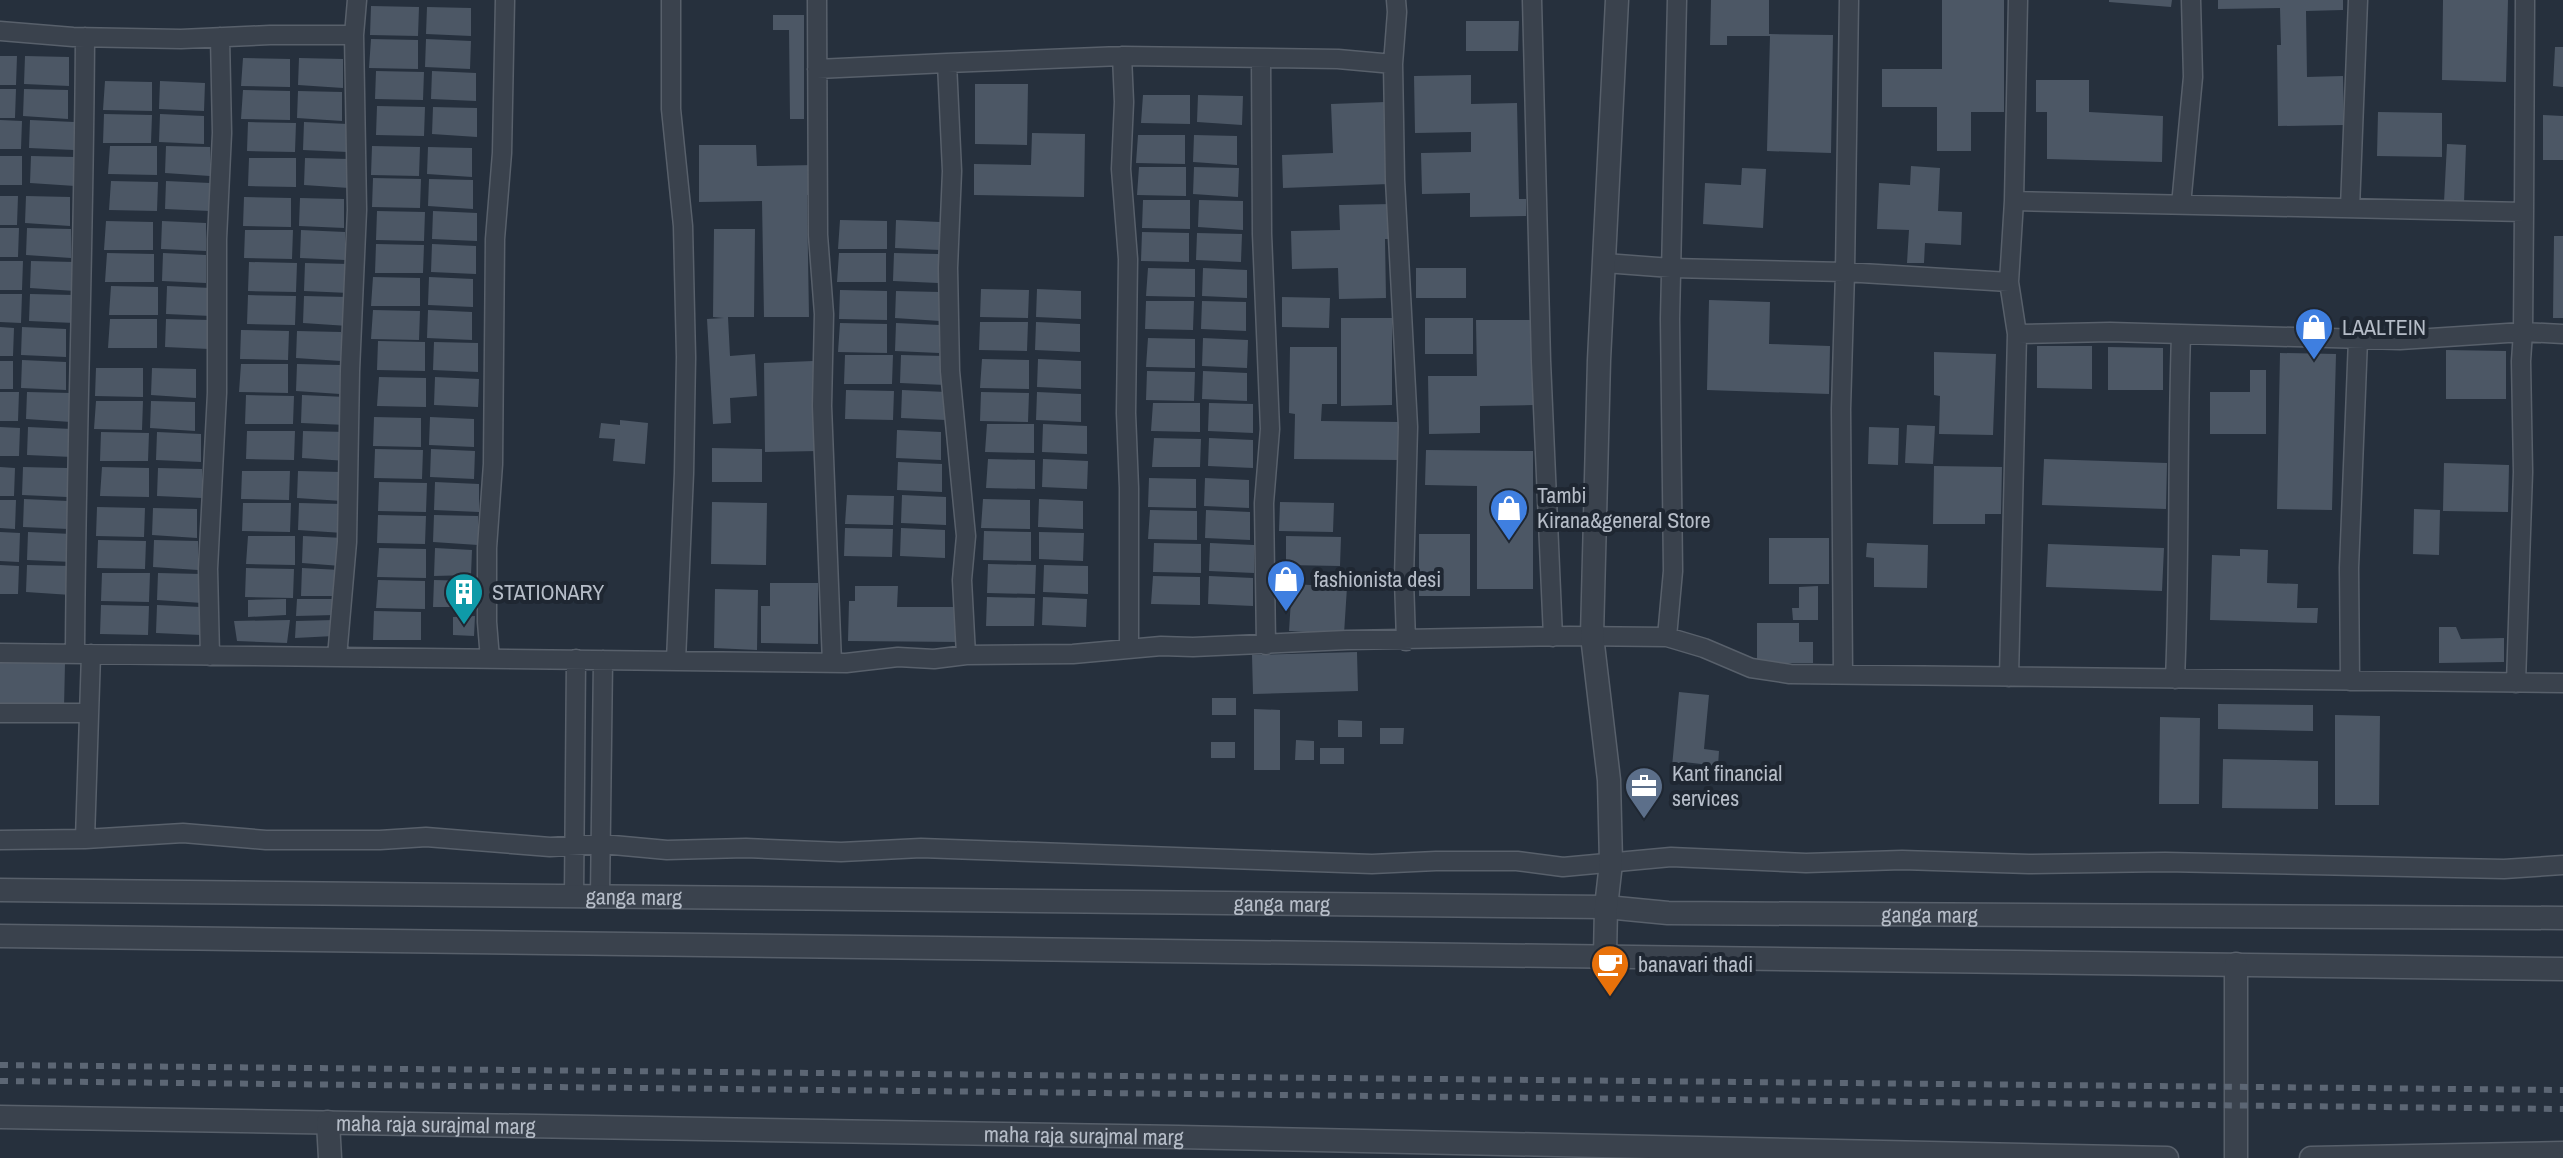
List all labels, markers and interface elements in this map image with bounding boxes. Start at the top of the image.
shop icon: LAALTEIN [2293,306,2335,361]
place label: LAALTEIN [2342,312,2426,342]
place label: Tambi Kirana&general Store [1537,480,1711,535]
shop icon: Tambi Kirana&general Store [1488,487,1530,542]
shop icon: fashionista desi [1265,558,1307,613]
place label: fashionista desi [1314,564,1441,594]
building icon: STATIONARY [443,571,485,626]
place label: STATIONARY [492,577,604,607]
place label: Kant financial services [1672,758,1782,813]
office icon: Kant financial services [1623,765,1665,820]
street label: ganga marg [586,881,682,912]
street label: ganga marg [1234,888,1330,919]
street label: ganga marg [1881,899,1978,930]
cafe icon: banavari thadi [1589,943,1631,998]
place label: banavari thadi [1638,949,1753,979]
street label: maha raja surajmal marg [336,1108,536,1141]
street label: maha raja surajmal marg [984,1119,1184,1152]

